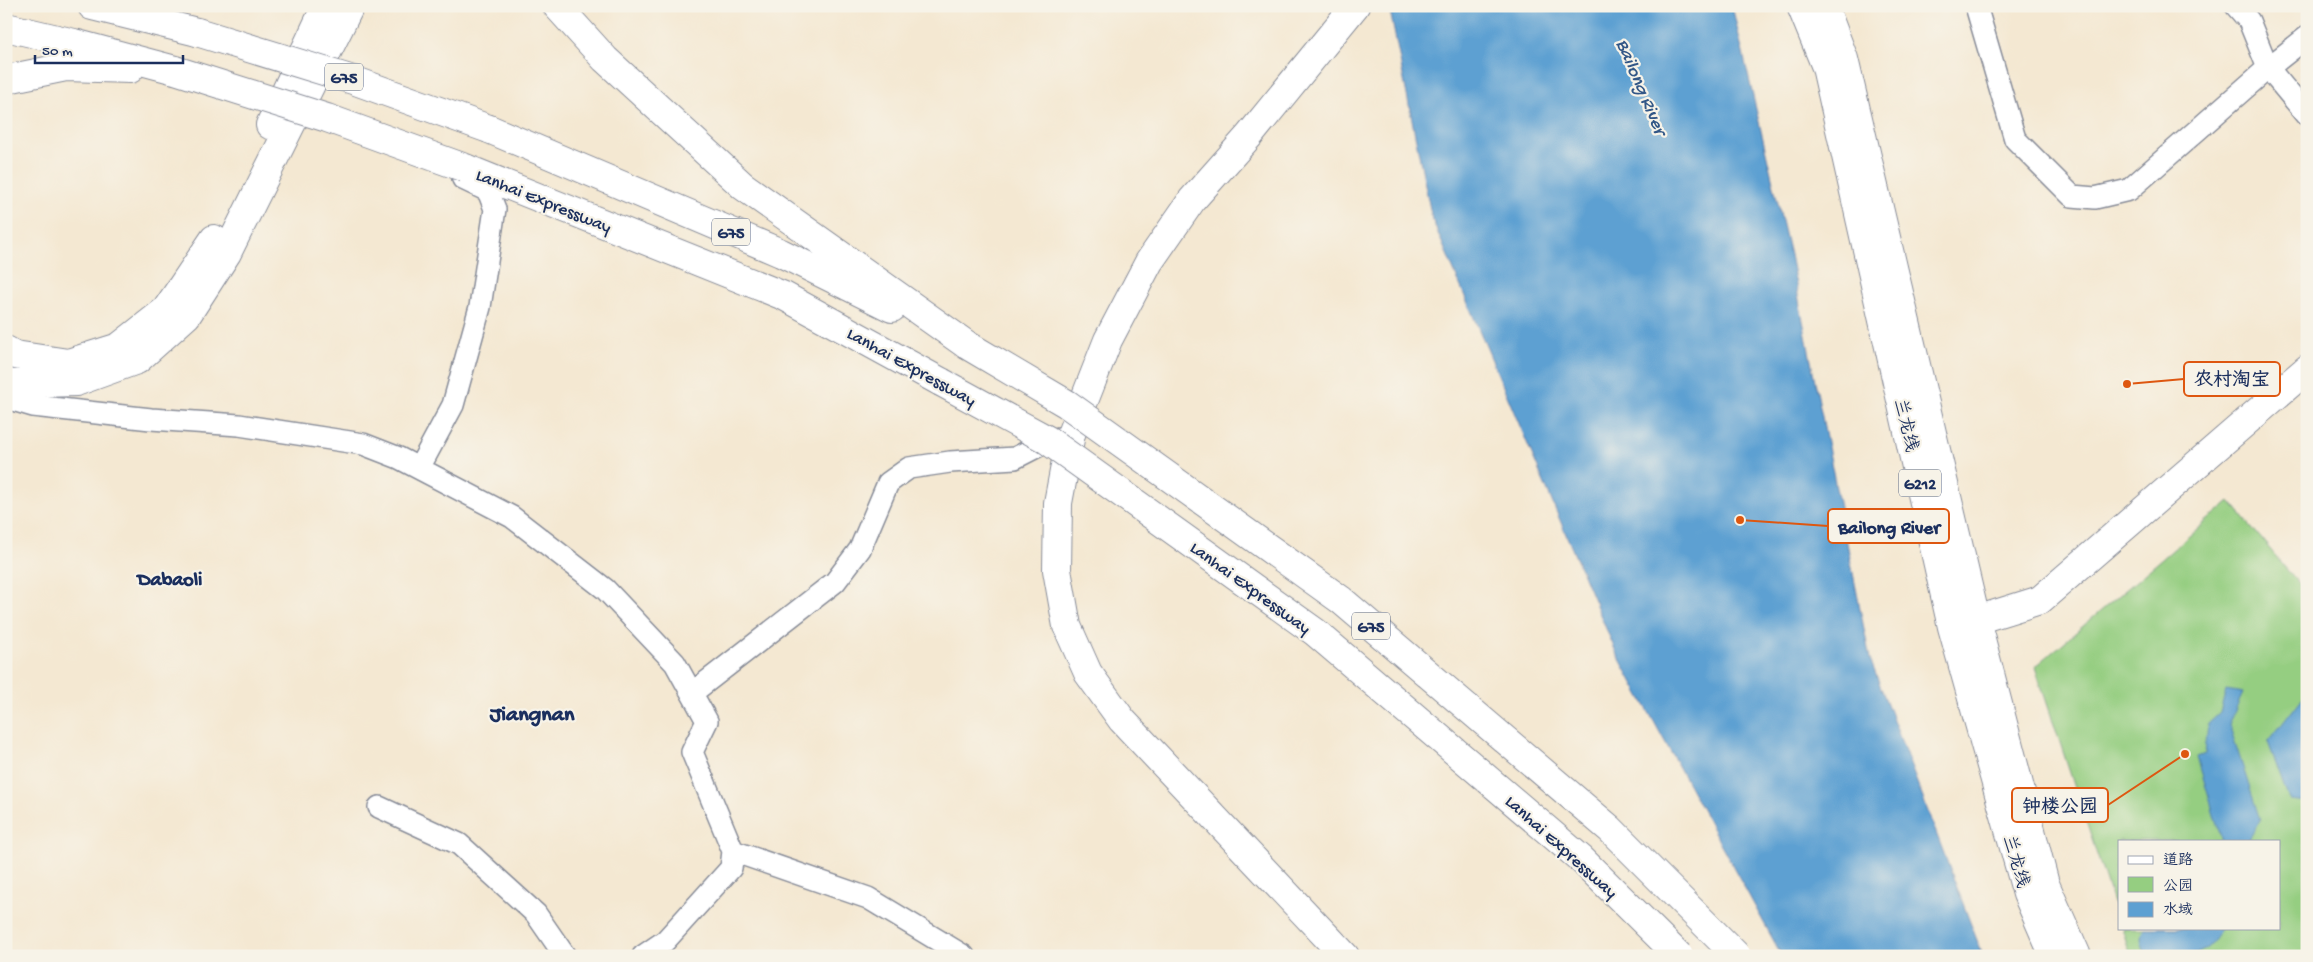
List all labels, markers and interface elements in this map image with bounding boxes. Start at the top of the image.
scale bar [35,32,182,64]
water label: Bailong River [1609,36,1672,143]
text: 50 m [42,43,73,61]
road number: G75 [325,64,363,90]
street label: Lanhai Expressway [472,166,614,239]
road number: G75 [712,218,750,246]
street label: Lanhai Expressway [843,324,979,412]
callout: 农村淘宝 [2184,362,2280,396]
text: 农村淘宝 [2194,369,2270,393]
street label: 兰龙线 [1888,397,1922,454]
road number: G212 [1899,469,1941,496]
callout: Bailong River [1828,509,1949,543]
text: Bailong River [1837,518,1942,541]
street label: Lanhai Expressway [1185,538,1314,640]
district label: Dabaoli [136,570,202,593]
road number: G75 [1352,612,1390,640]
district label: Jiangnan [489,703,575,729]
callout: 钟楼公园 [2012,788,2108,822]
street label: Lanhai Expressway [1500,792,1621,904]
text: 钟楼公园 [2022,796,2098,820]
street label: 兰龙线 [1997,833,2033,891]
legend [2118,840,2280,930]
text: 道路 [2163,852,2193,870]
text: 公园 [2163,878,2193,896]
text: 水域 [2163,902,2193,920]

